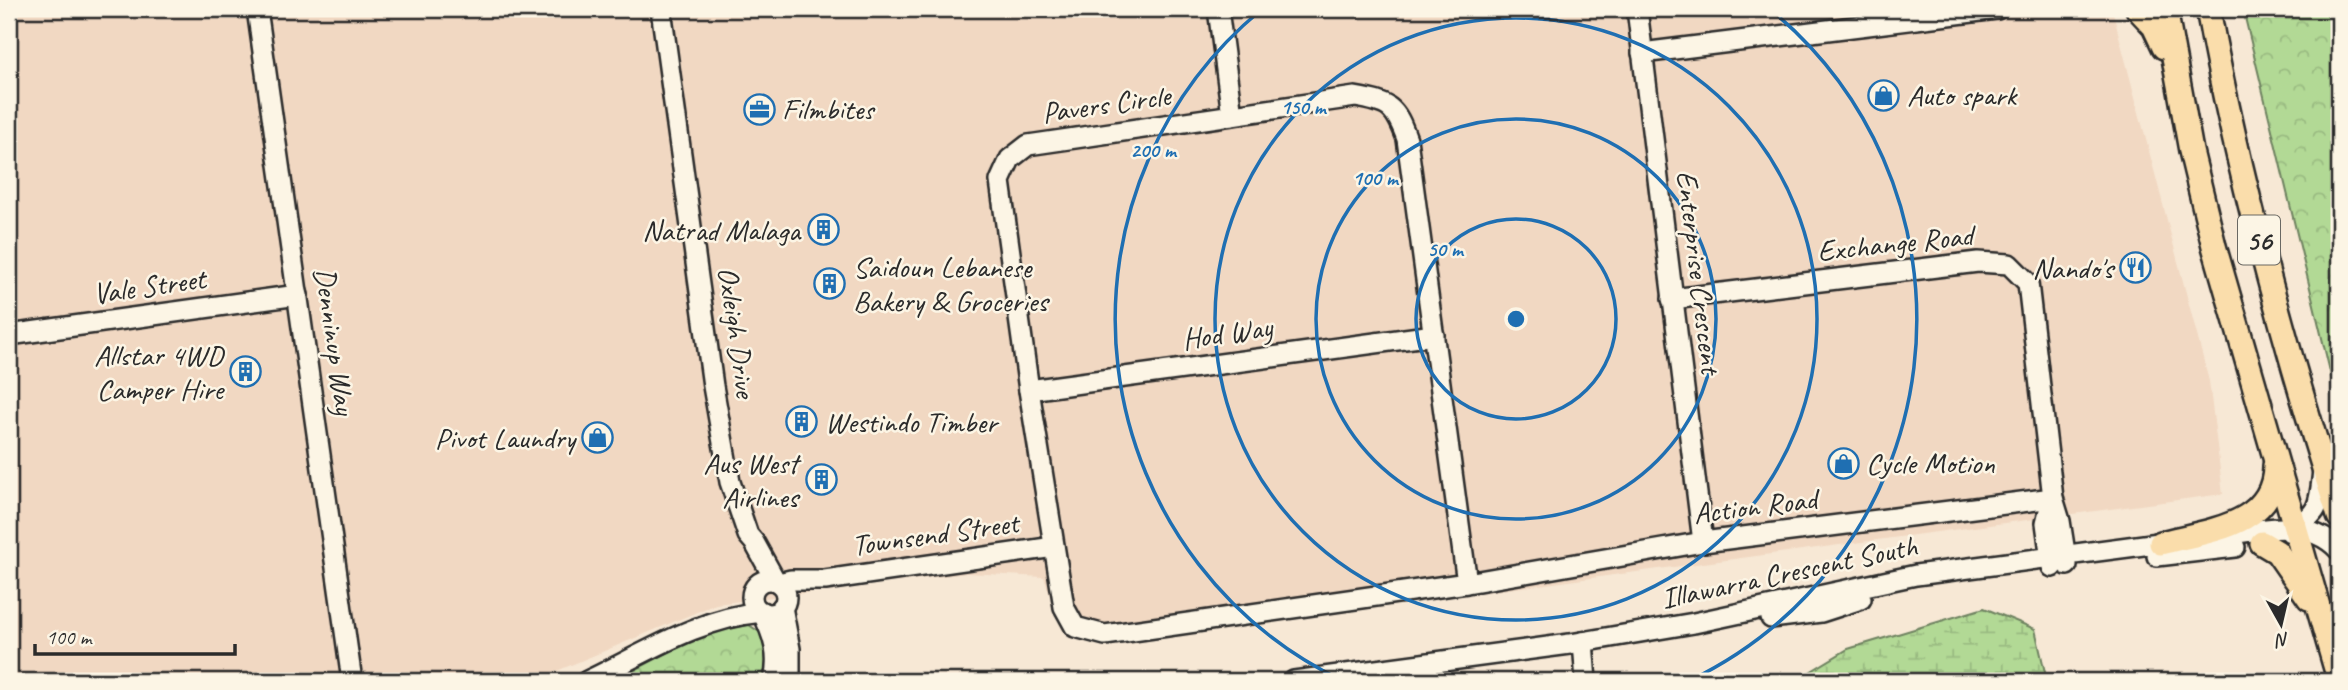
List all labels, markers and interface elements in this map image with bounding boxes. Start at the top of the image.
street label: Pavers Circle [1039,76,1175,132]
place label: Auto spark [1907,76,2018,114]
shop icon: Auto spark [1867,78,1901,112]
place label: Filmbites [782,90,876,128]
office icon: Filmbites [742,92,776,126]
text: 150 m [1280,94,1328,120]
text: 200 m [1130,137,1178,163]
text: 100 m [1352,165,1400,191]
street label: Enterprise Crescent [1668,168,1731,379]
place label: Natrad Malaga [642,211,802,249]
building icon: Natrad Malaga [806,213,840,247]
street label: Exchange Road [1815,216,1979,270]
road number: 56 [2238,216,2280,264]
text: 50 m [1427,236,1465,262]
place label: Saidoun Lebanese Bakery & Groceries [853,248,1050,320]
place label: Nando's [2032,249,2116,287]
restaurant icon: Nando's [2119,251,2153,285]
street label: Vale Street [90,259,211,313]
street label: Oxleigh Drive [709,264,765,402]
street label: Denninup Way [306,265,364,419]
building icon: Saidoun Lebanese Bakery & Groceries [813,267,847,301]
centre of rings [1504,307,1528,331]
street label: Hod Way [1180,308,1276,358]
place label: Allstar 4WD Camper Hire [94,336,226,408]
building icon: Allstar 4WD Camper Hire [229,355,263,389]
place label: Westindo Timber [825,403,1000,441]
building icon: Westindo Timber [785,405,819,439]
place label: Pivot Laundry [435,419,578,457]
shop icon: Pivot Laundry [581,421,615,455]
place label: Aus West Airlines [703,444,802,516]
place label: Cycle Motion [1866,444,1995,482]
shop icon: Cycle Motion [1826,446,1860,480]
building icon: Aus West Airlines [804,463,838,497]
street label: Action Road [1691,479,1823,532]
street label: Townsend Street [849,503,1024,564]
street label: Illawarra Crescent South [1658,526,1921,618]
north arrow [2246,588,2316,658]
scale bar [35,613,234,657]
text: 100 m [46,624,93,650]
text: N [2273,627,2291,653]

